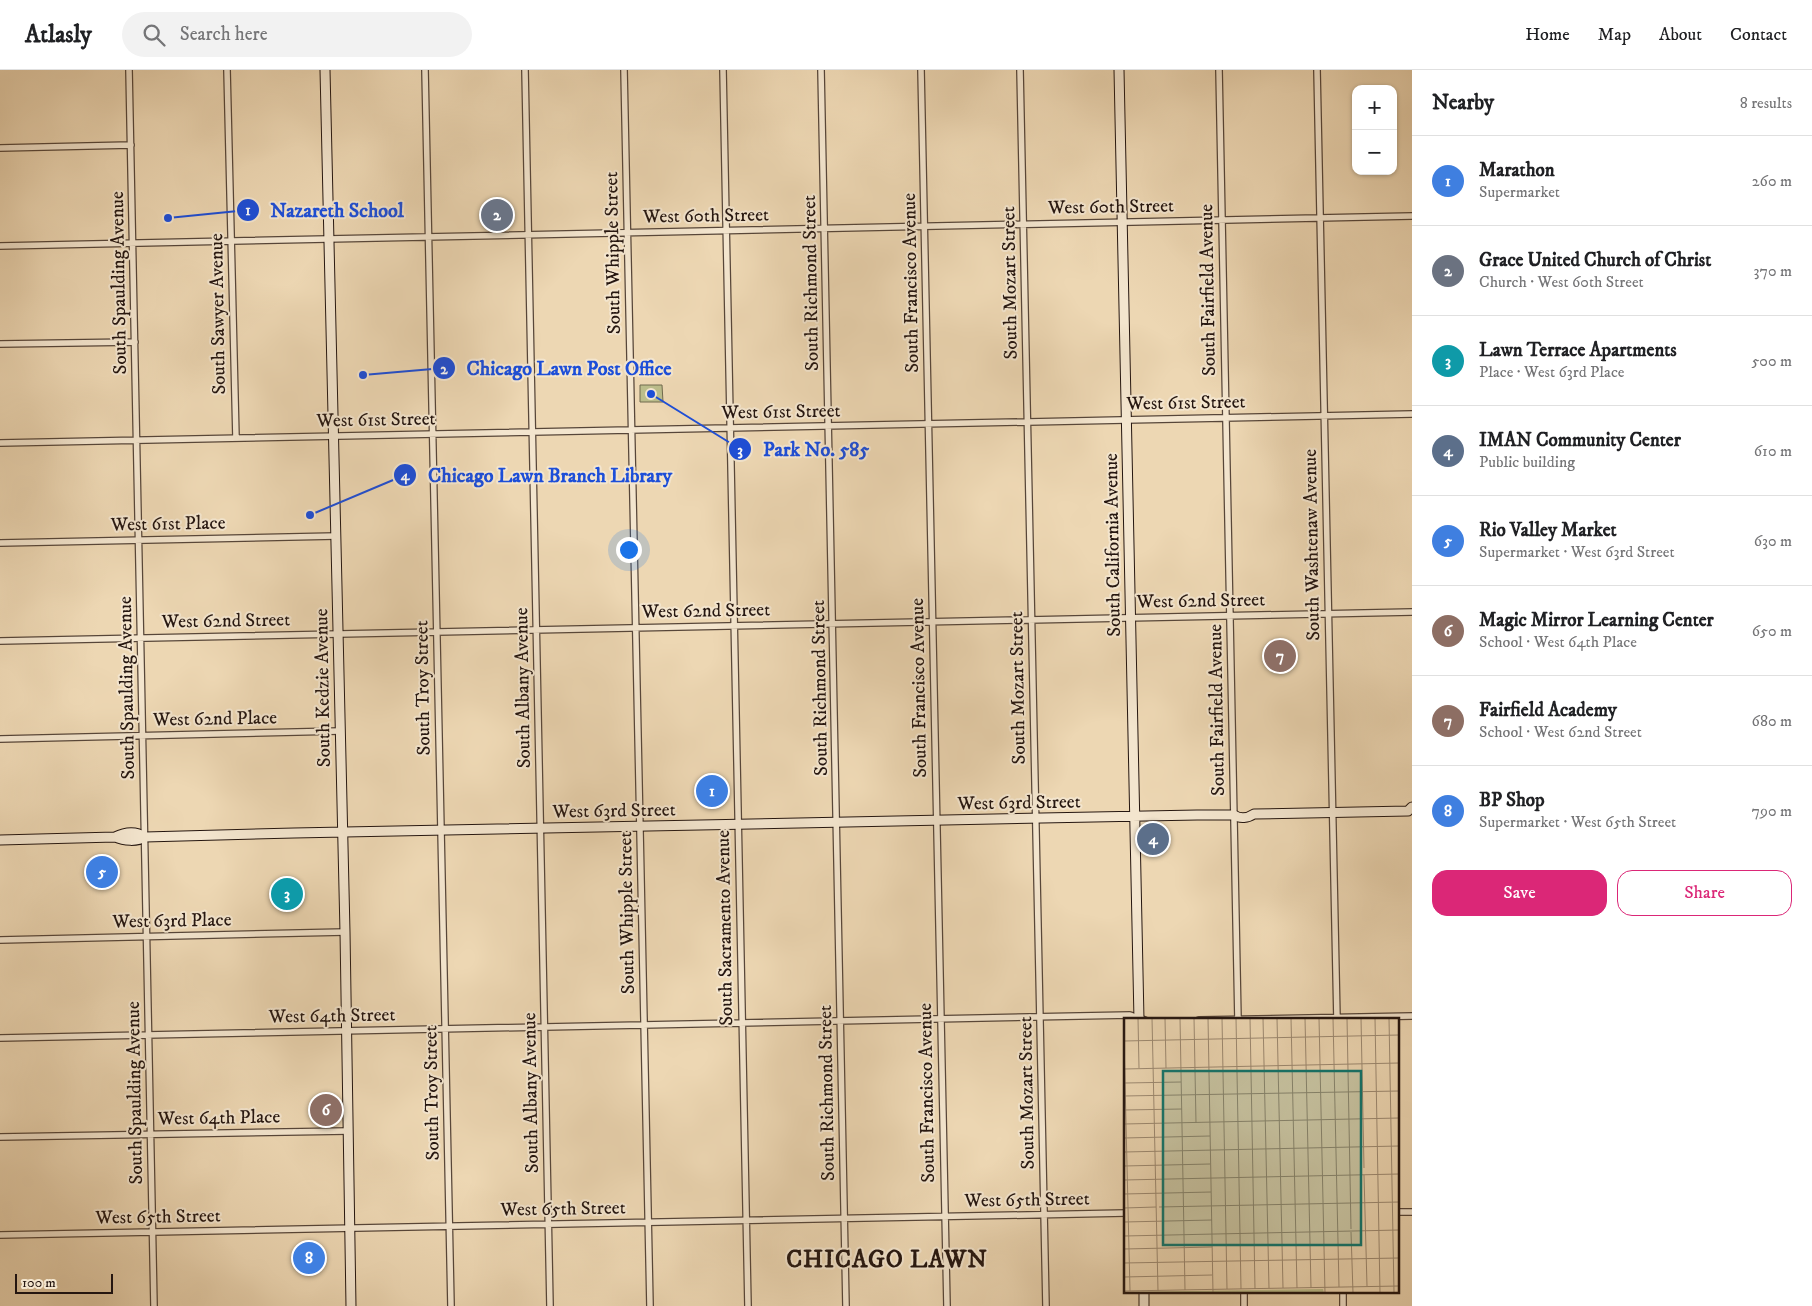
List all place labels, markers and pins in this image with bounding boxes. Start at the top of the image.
callout: Nazareth School [235,192,414,227]
pin: 2 [481,196,513,234]
callout: Chicago Lawn Post Office [432,351,682,386]
callout: Park No. 585 [728,432,879,467]
callout: Chicago Lawn Branch Library [393,458,682,493]
pin: 7 [1264,637,1296,675]
pin: 1 [696,772,728,810]
pin: 4 [1137,820,1169,858]
pin: 5 [86,853,118,891]
pin: 3 [271,875,303,913]
pin: 6 [310,1091,342,1129]
pin: 8 [293,1239,325,1277]

